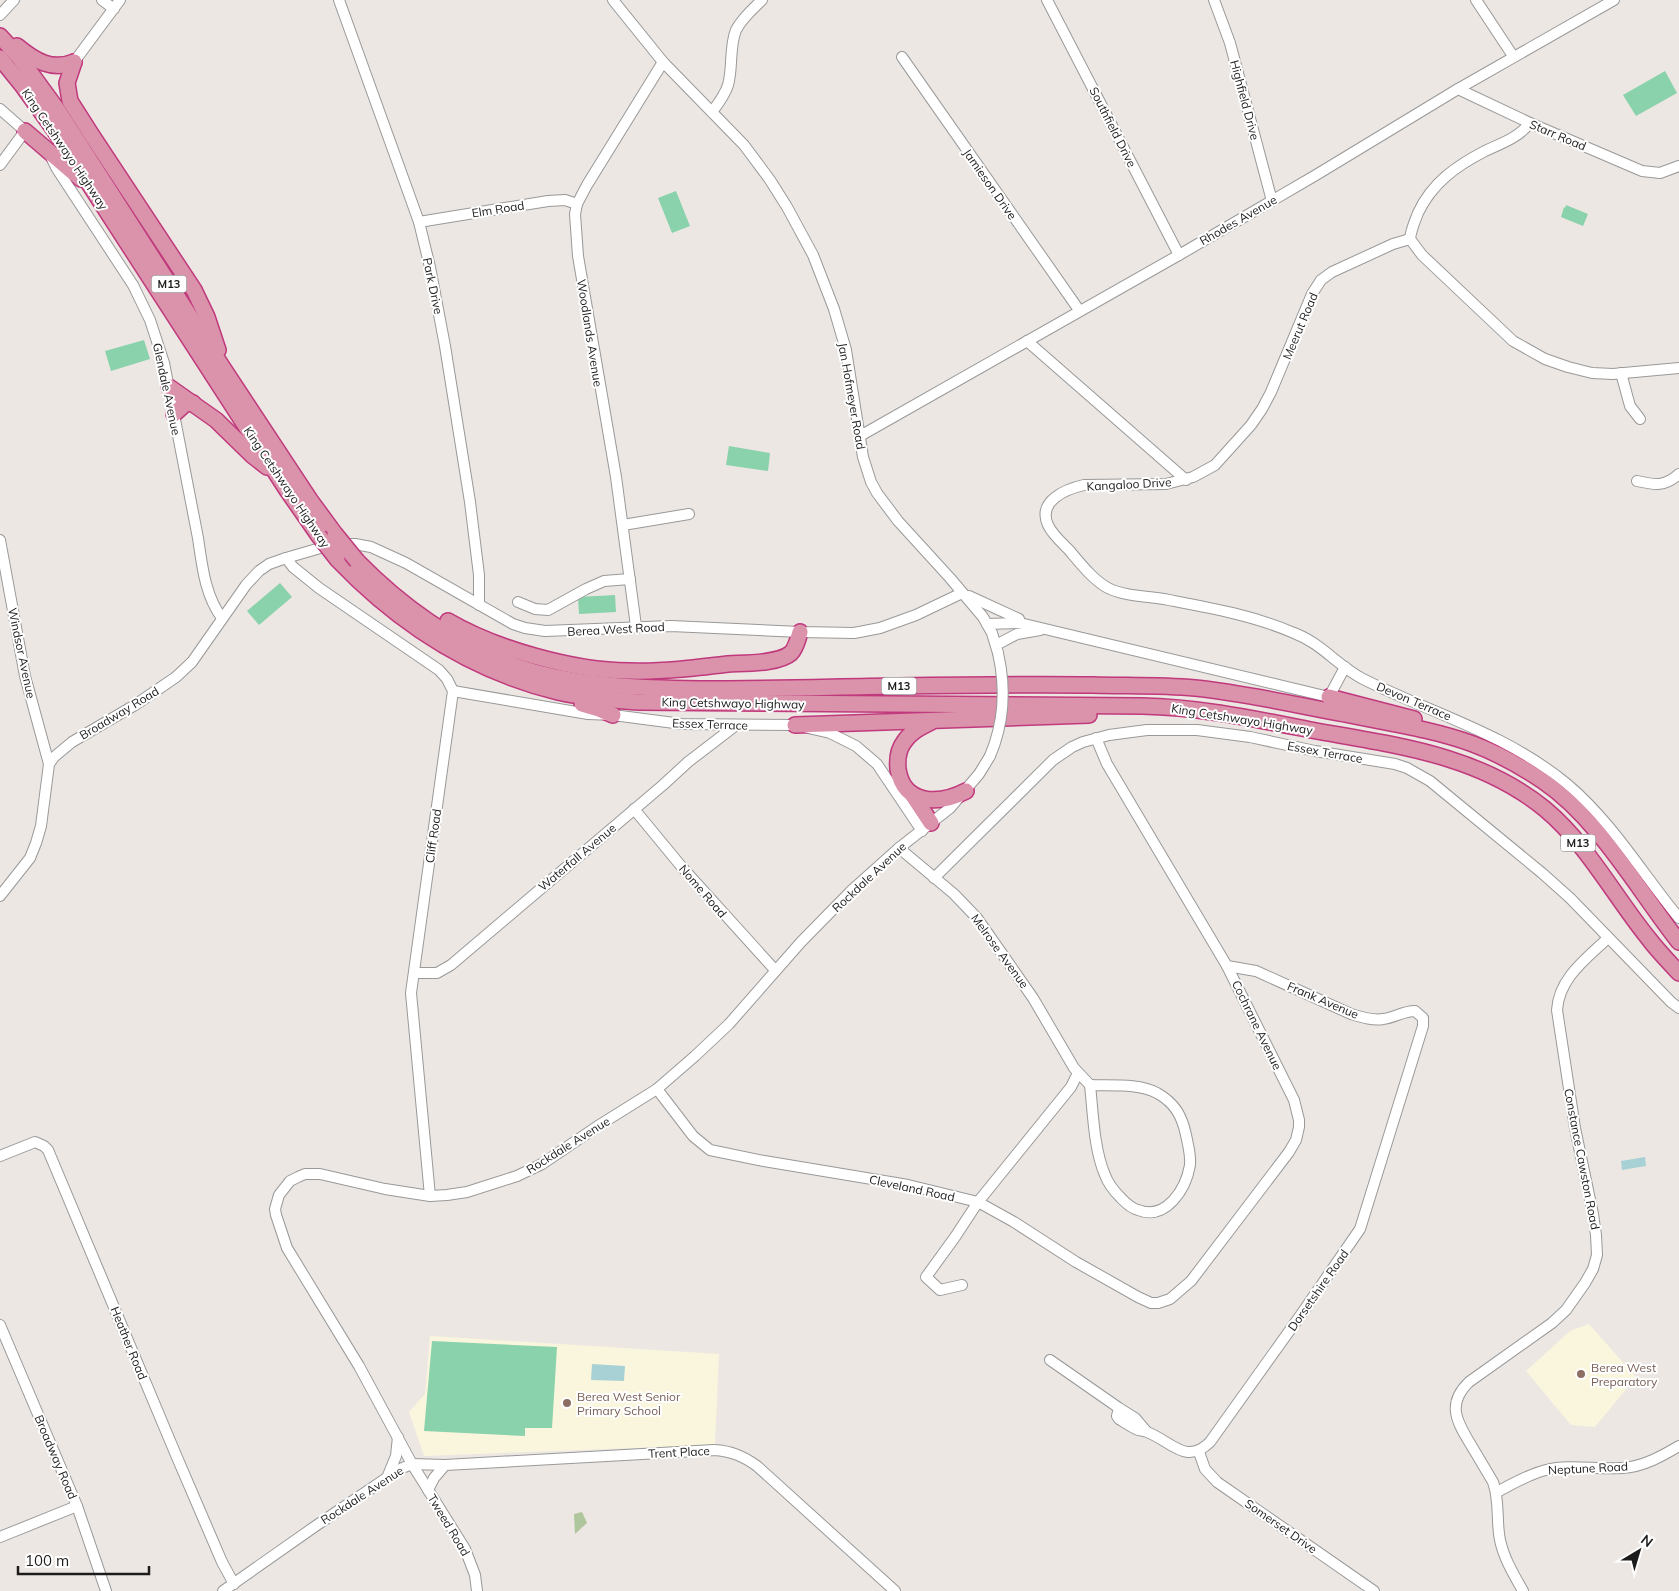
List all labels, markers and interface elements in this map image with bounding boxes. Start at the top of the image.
street label: Highfield Drive [1227,58,1263,142]
street label: Southfield Drive [1086,84,1140,170]
street label: King Cetshwayo Highway [19,85,112,213]
street label: Starr Road [1527,116,1589,154]
street label: Jamieson Drive [960,146,1020,222]
street label: Rhodes Avenue [1197,192,1279,248]
street label: Elm Road [471,197,525,221]
street label: Park Drive [420,256,446,316]
road number: M13 [152,276,186,292]
street label: Woodlands Avenue [574,278,606,388]
street label: Meerut Road [1279,290,1321,362]
street label: Jan Hofmeyer Road [835,341,869,451]
street label: Glendale Avenue [150,342,184,436]
street label: King Cetshwayo Highway [241,423,334,551]
street label: Kangaloo Drive [1086,474,1172,494]
street label: Windsor Avenue [5,606,39,700]
street label: Berea West Road [567,619,665,639]
road number: M13 [882,678,916,694]
street label: Devon Terrace [1374,679,1454,723]
street label: Broadway Road [77,683,161,743]
street label: King Cetshwayo Highway [661,694,805,712]
street label: King Cetshwayo Highway [1170,700,1314,738]
street label: Essex Terrace [672,715,748,733]
street label: Essex Terrace [1286,738,1364,766]
street label: Cliff Road [422,808,444,864]
street label: Waterfall Avenue [535,820,619,894]
road number: M13 [1560,834,1596,851]
street label: Rockdale Avenue [829,839,909,915]
street label: Nome Road [676,861,730,921]
street label: Melrose Avenue [968,911,1032,991]
street label: Cochrane Avenue [1229,978,1285,1072]
street label: Frank Avenue [1285,978,1361,1022]
street label: Constance Cawston Road [1561,1087,1603,1231]
street label: Rockdale Avenue [523,1113,613,1177]
street label: Cleveland Road [868,1172,956,1204]
street label: Dorsetshire Road [1284,1246,1352,1334]
street label: Heather Road [108,1304,150,1382]
place label: Berea West Preparatory [1591,1360,1658,1389]
marker: Berea West Preparatory [1575,1368,1587,1380]
place label: Berea West Senior Primary School [577,1389,681,1418]
marker: Berea West Senior Primary School [561,1397,573,1409]
street label: Broadway Road [31,1413,81,1501]
street label: Trent Place [648,1443,710,1461]
street label: Neptune Road [1548,1458,1628,1478]
street label: Rockdale Avenue [318,1463,406,1527]
street label: Tweed Road [425,1491,473,1559]
street label: Somerset Drive [1242,1496,1320,1556]
north arrow [1614,1526,1664,1576]
text: N [1637,1530,1657,1551]
scale bar [18,1544,149,1576]
text: 100 m [25,1551,69,1570]

